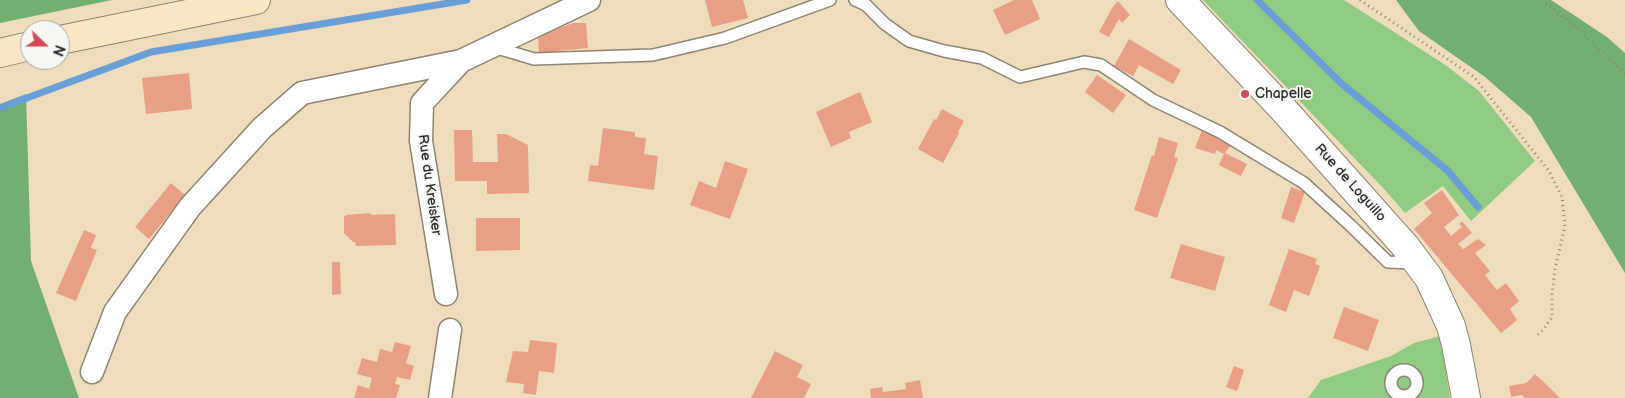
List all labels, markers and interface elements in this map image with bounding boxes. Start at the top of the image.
north arrow [20,20,70,70]
text: N [49,42,68,58]
place label: Chapelle [1255,86,1311,102]
marker: Chapelle [1239,88,1251,100]
street label: Rue du Kreisker [414,133,444,237]
street label: Rue de Loguillo [1311,141,1389,225]

